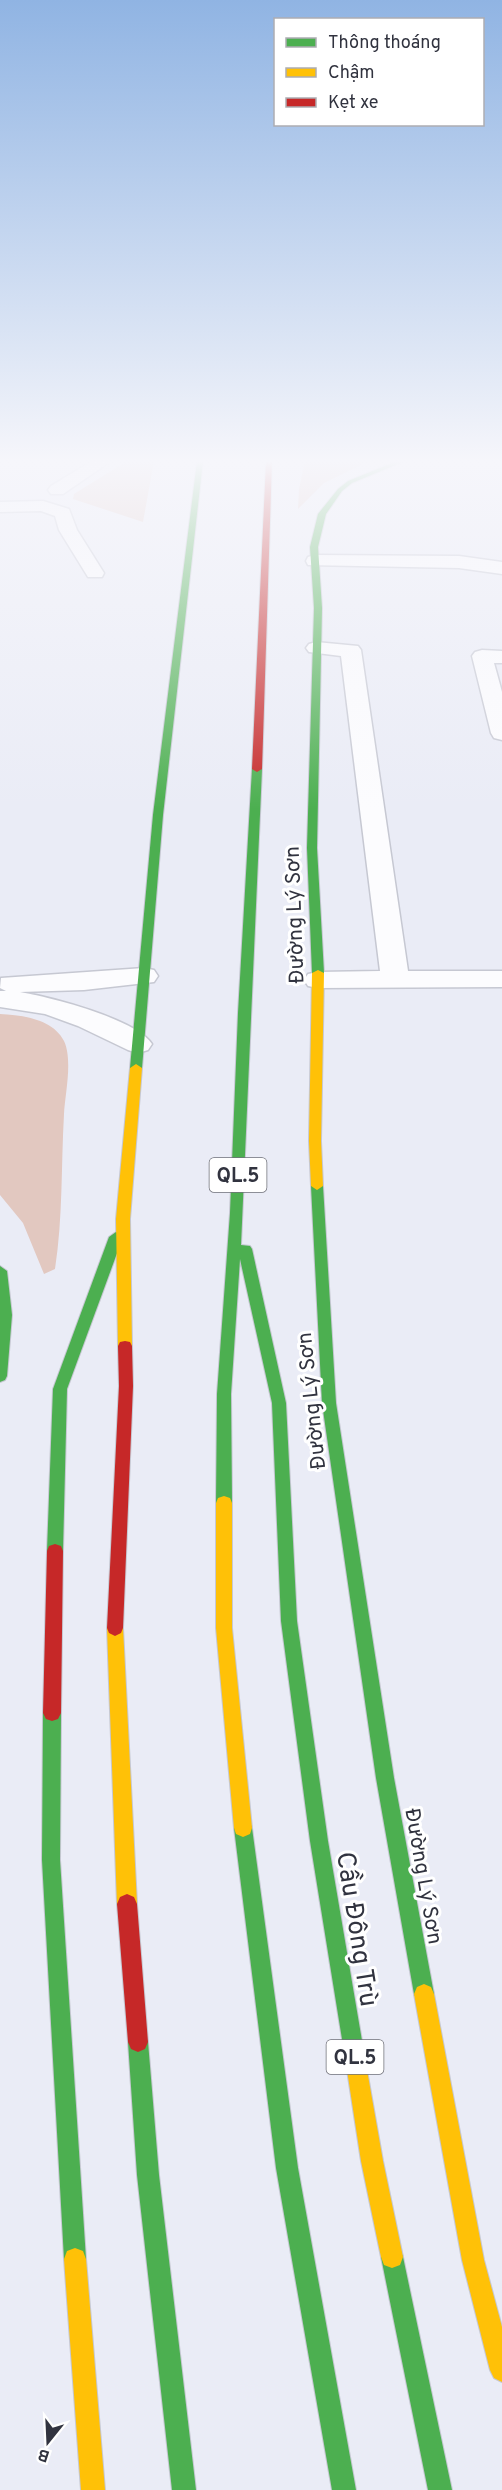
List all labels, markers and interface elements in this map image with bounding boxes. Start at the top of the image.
legend [274,18,484,126]
text: Thông thoáng [328,32,441,55]
text: Chậm [328,62,375,85]
text: Kẹt xe [328,92,378,115]
street label: Đường Lý Sơn [280,846,311,984]
road number: QL.5 [210,1158,266,1192]
street label: Đường Lý Sơn [292,1331,333,1471]
street label: Đường Lý Sơn [397,1806,448,1946]
street label: Cầu Đông Trù [327,1849,385,2009]
road number: QL.5 [326,2040,384,2074]
north arrow [18,2412,78,2472]
text: B [36,2443,52,2466]

